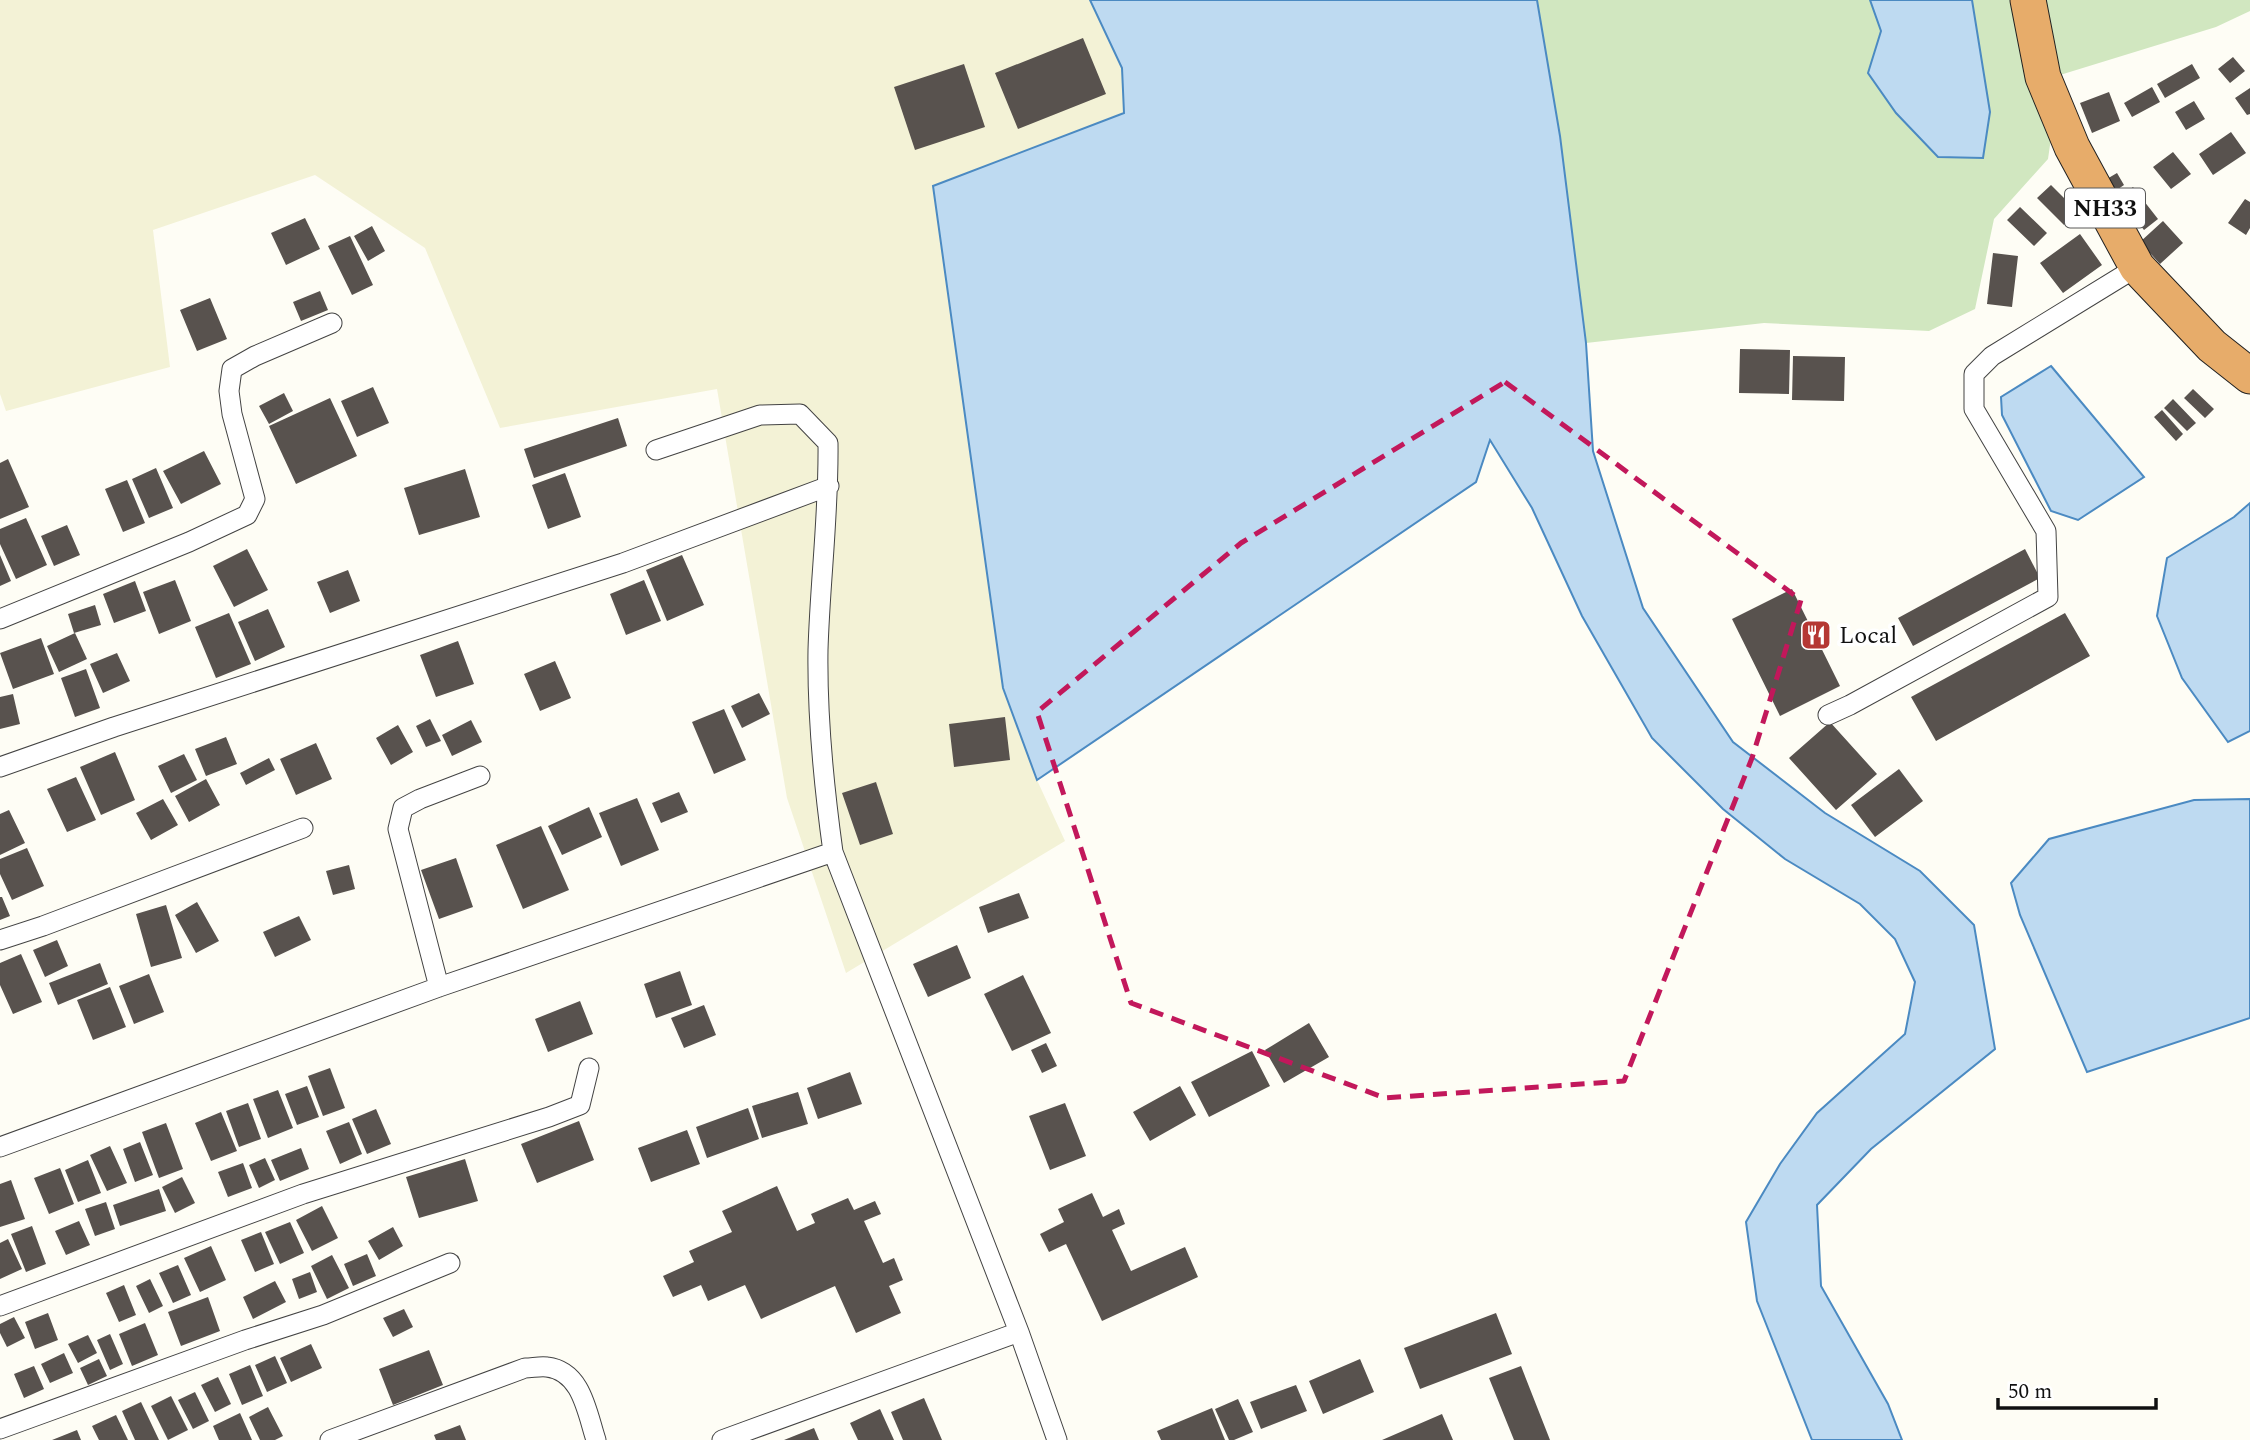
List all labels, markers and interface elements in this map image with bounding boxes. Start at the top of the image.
road number: NH33 [2065,188,2145,228]
restaurant icon: Local [1799,618,1833,652]
place label: Local [1839,618,1897,654]
scale bar [1998,1366,2156,1410]
text: 50 m [2008,1376,2052,1408]

